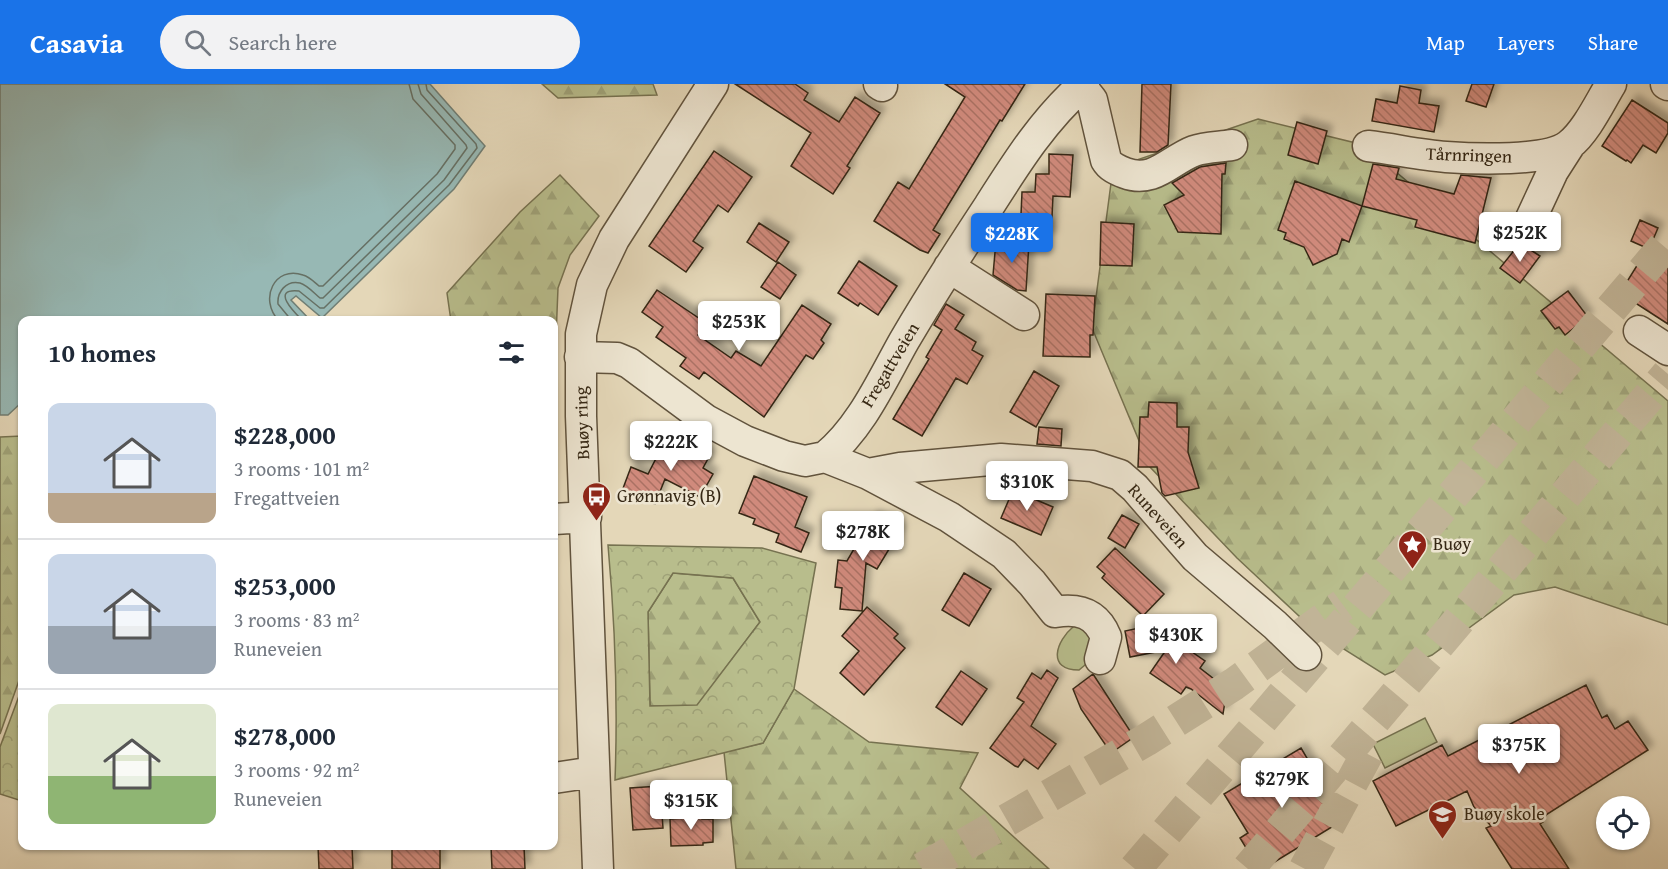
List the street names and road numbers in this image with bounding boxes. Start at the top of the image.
street label: Tårnringen [1425,140,1513,169]
street label: Fregattveien [853,317,926,412]
street label: Buøy ring [567,386,596,460]
street label: Runeveien [1122,477,1195,554]

